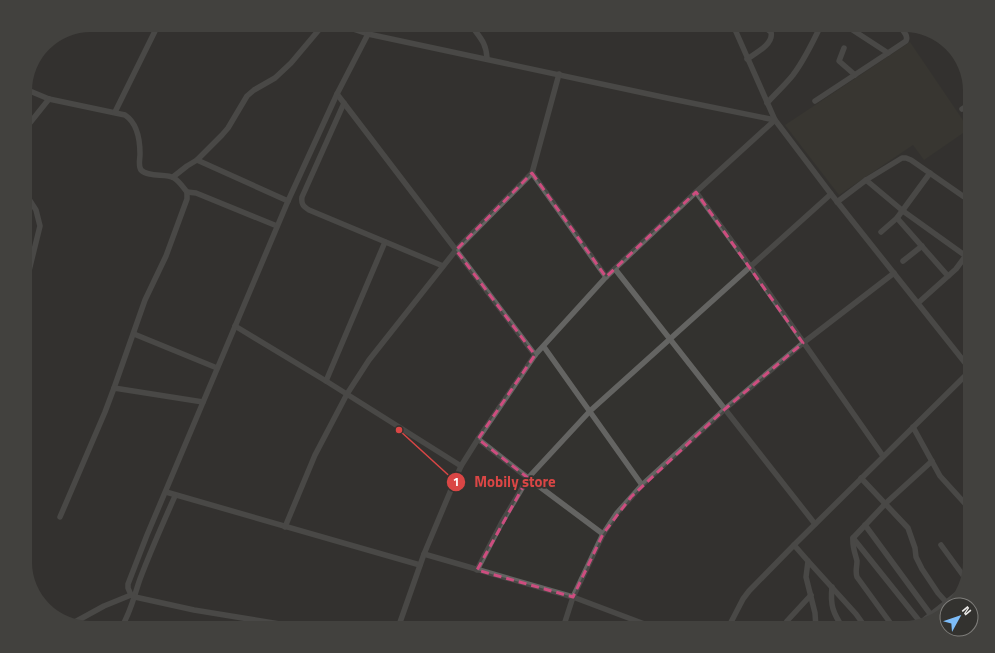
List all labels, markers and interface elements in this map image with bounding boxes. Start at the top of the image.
callout: Mobily store [446,468,563,495]
text: Mobily store [474,470,556,493]
text: 1 [453,472,459,491]
north arrow [939,597,979,637]
text: N [958,603,975,619]

